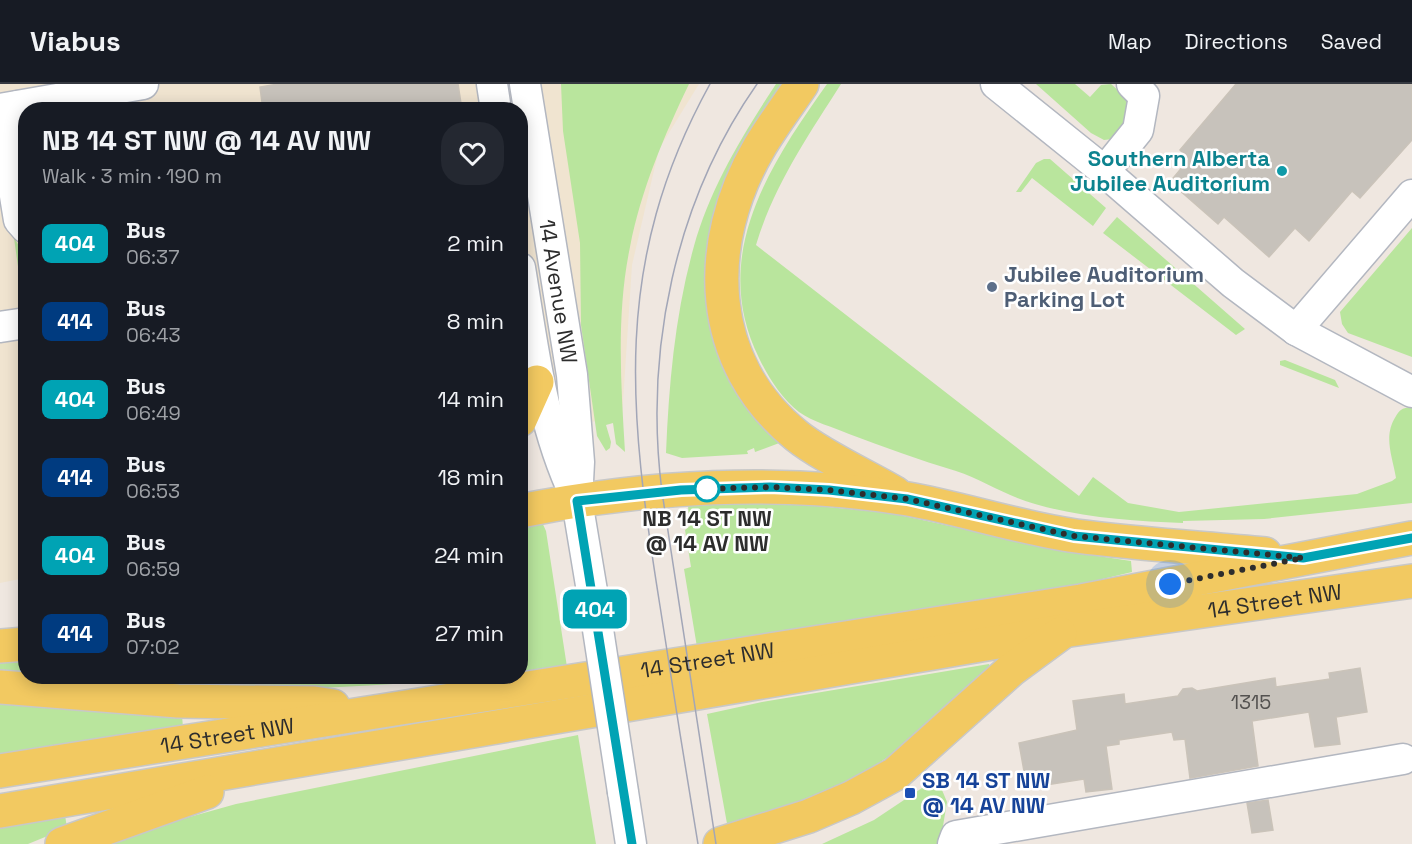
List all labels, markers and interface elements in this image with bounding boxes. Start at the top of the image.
text: Viabus [30,23,121,59]
text: Map [1108,28,1152,55]
text: Directions [1185,28,1288,55]
text: Saved [1321,28,1382,55]
text: NB 14 ST NW @ 14 AV NW [42,122,371,158]
button: heart [441,122,504,185]
place label: Southern Alberta Jubilee Auditorium [1070,144,1270,197]
text: Walk · 3 min · 190 m [42,163,222,189]
marker: Southern Alberta Jubilee Auditorium [1275,164,1289,178]
text: Bus [126,216,166,244]
street label: 14 Avenue NW [533,217,584,365]
text: 2 min [447,229,504,257]
text: 404 [55,230,95,257]
text: 06:37 [126,244,179,270]
place label: Jubilee Auditorium Parking Lot [1004,260,1204,313]
marker: Jubilee Auditorium Parking Lot [985,280,999,294]
text: Bus [126,294,166,322]
text: 8 min [447,307,504,335]
text: 414 [57,308,93,335]
text: 06:43 [126,322,181,348]
text: Bus [126,372,166,400]
text: 14 min [438,385,504,413]
text: 404 [55,386,95,413]
text: 06:49 [126,400,181,426]
text: Bus [126,450,166,478]
text: 18 min [438,463,504,491]
text: 414 [57,464,93,491]
marker: NB 14 ST NW @ 14 AV NW [694,476,720,502]
text: 06:53 [126,478,180,504]
place label: NB 14 ST NW @ 14 AV NW [642,504,772,557]
text: Bus [126,528,166,556]
text: 24 min [434,541,504,569]
text: 404 [55,542,95,569]
text: 06:59 [126,556,180,582]
your location [1155,569,1185,599]
street label: 14 Street NW [1206,577,1344,624]
line badge: 404 [560,590,630,628]
text: 404 [575,596,615,623]
text: Bus [126,606,166,634]
text: 27 min [435,619,504,647]
text: 414 [57,620,93,647]
text: 07:02 [126,634,180,660]
street label: 14 Street NW [638,635,776,684]
house number: 1315 [1231,689,1271,715]
street label: 14 Street NW [158,711,296,760]
place label: SB 14 ST NW @ 14 AV NW [922,766,1050,819]
marker: SB 14 ST NW @ 14 AV NW [903,786,917,800]

